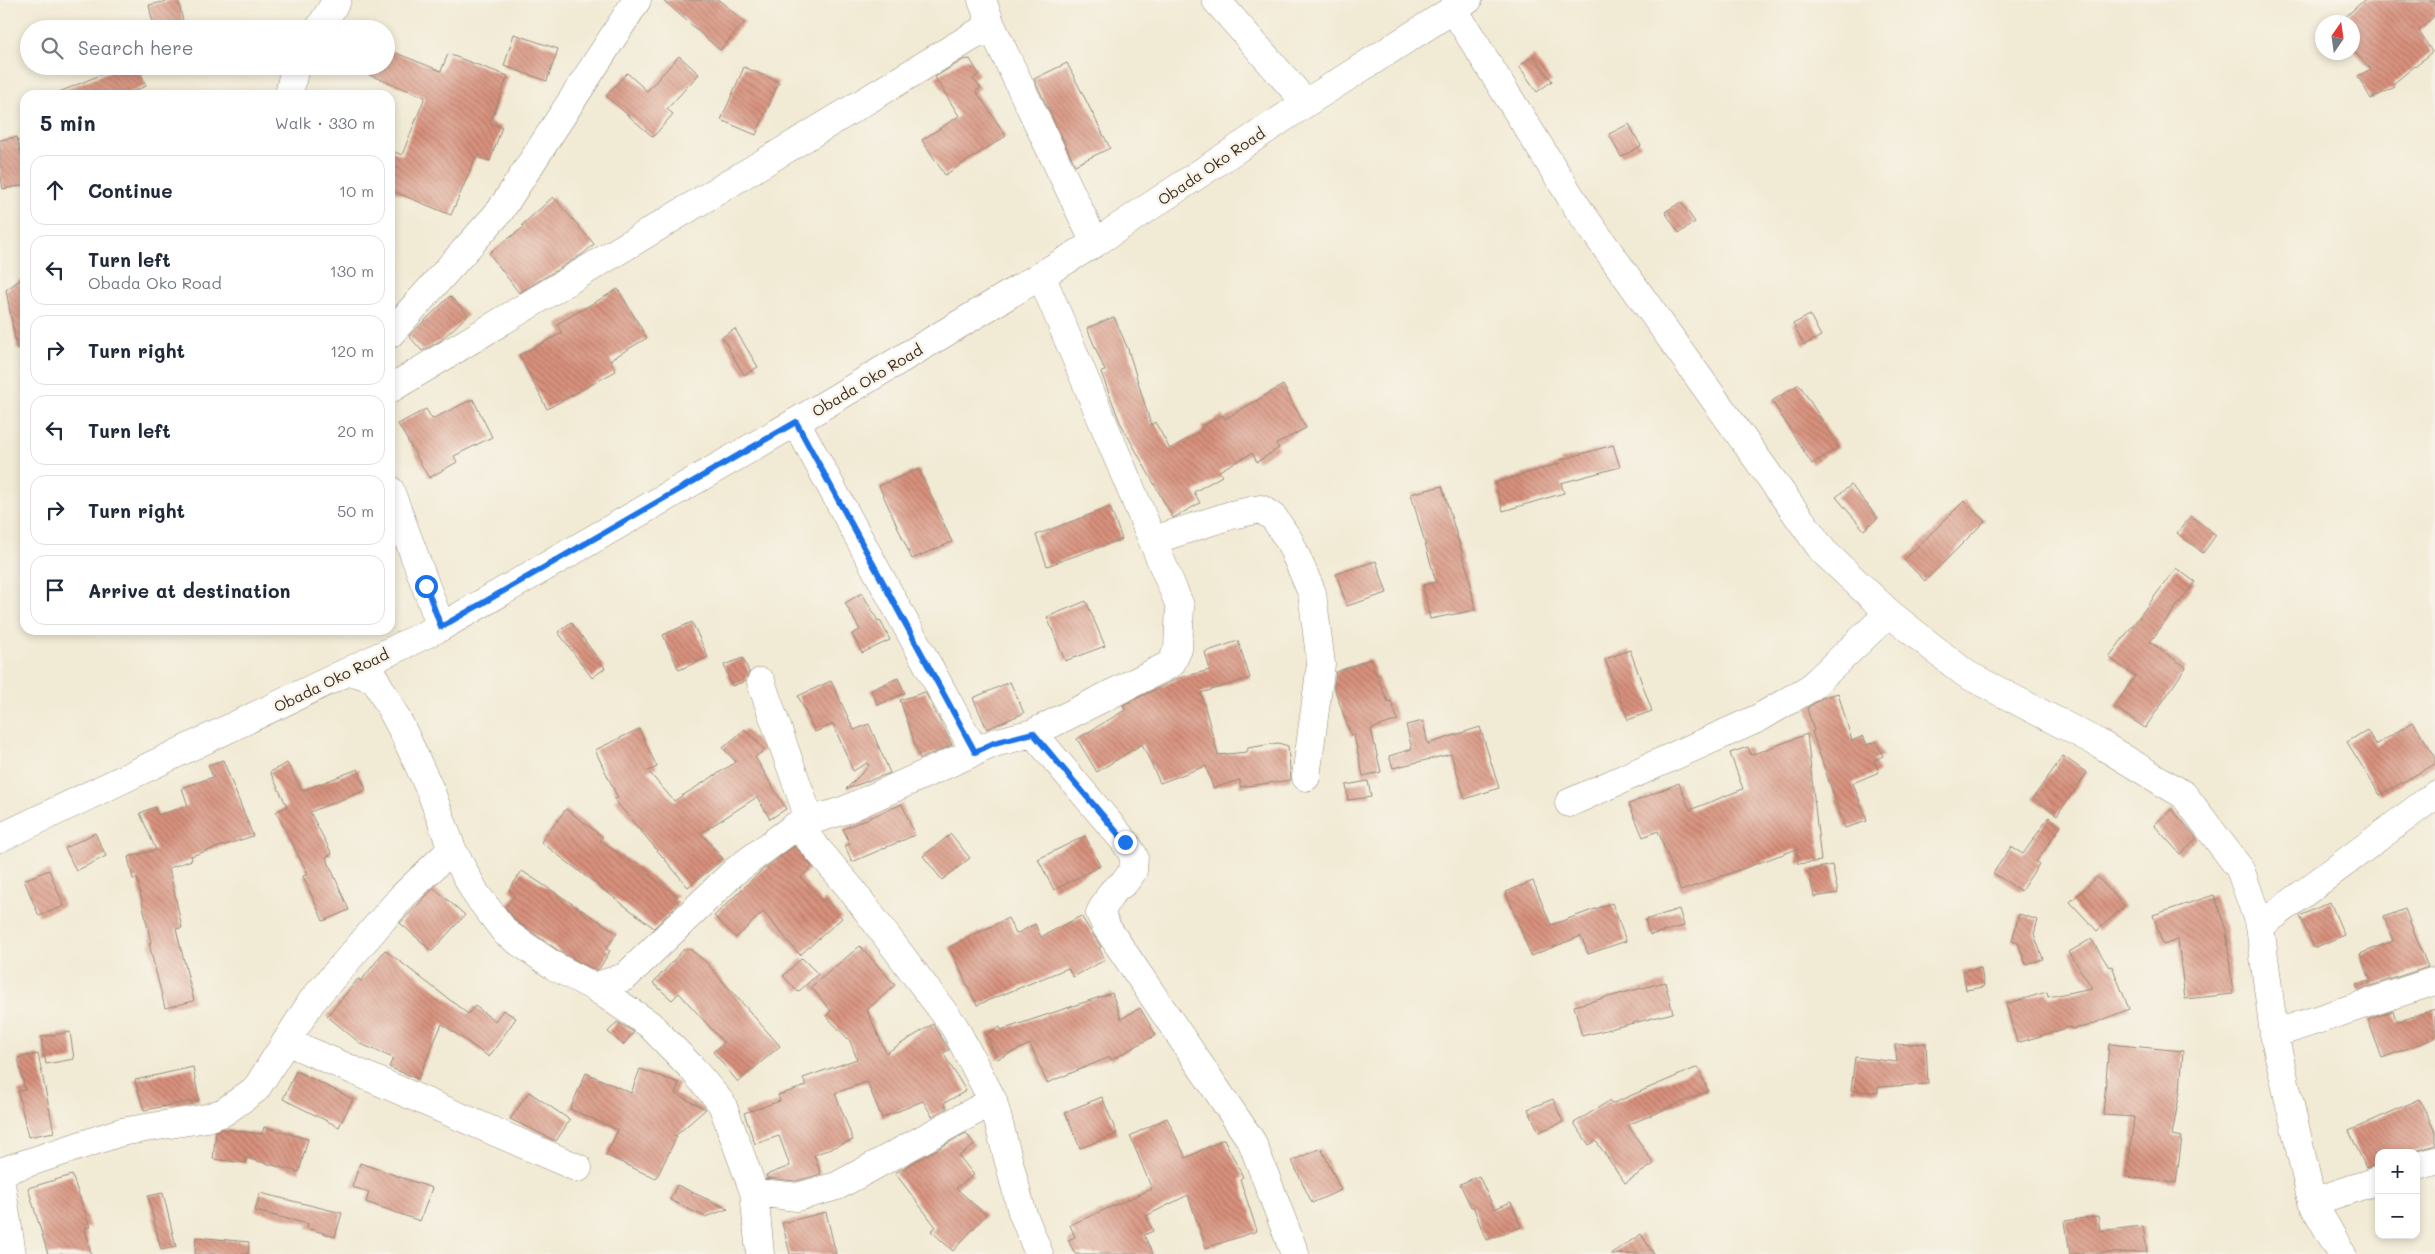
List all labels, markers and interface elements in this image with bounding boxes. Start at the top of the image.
north arrow [2315,15,2360,60]
search box [20,20,395,75]
icon: search [38,34,66,62]
text: Search here [78,35,194,60]
text: 5 min [40,109,96,136]
text: Walk · 330 m [275,112,375,133]
street label: Obada Oko Road [1153,123,1269,209]
icon: ahead [41,176,69,204]
text: Continue [88,178,173,203]
text: 10 m [339,180,374,201]
text: Turn left [88,247,171,272]
icon: left [41,256,69,284]
text: 130 m [330,260,374,281]
text: Obada Oko Road [88,272,222,293]
icon: right [41,336,69,364]
text: Turn right [88,338,185,363]
street label: Obada Oko Road [808,339,926,421]
text: 120 m [330,340,374,361]
icon: left [41,416,69,444]
text: Turn left [88,418,171,443]
text: 20 m [337,420,374,441]
icon: right [41,496,69,524]
text: Turn right [88,498,185,523]
text: 50 m [337,500,374,521]
route start [415,575,438,598]
icon: arrive [41,576,69,604]
text: Arrive at destination [88,578,291,603]
street label: Obada Oko Road [270,644,392,716]
route end [1114,831,1137,854]
map controls [2375,1149,2420,1239]
button: + [2375,1149,2420,1194]
button: − [2375,1194,2420,1239]

